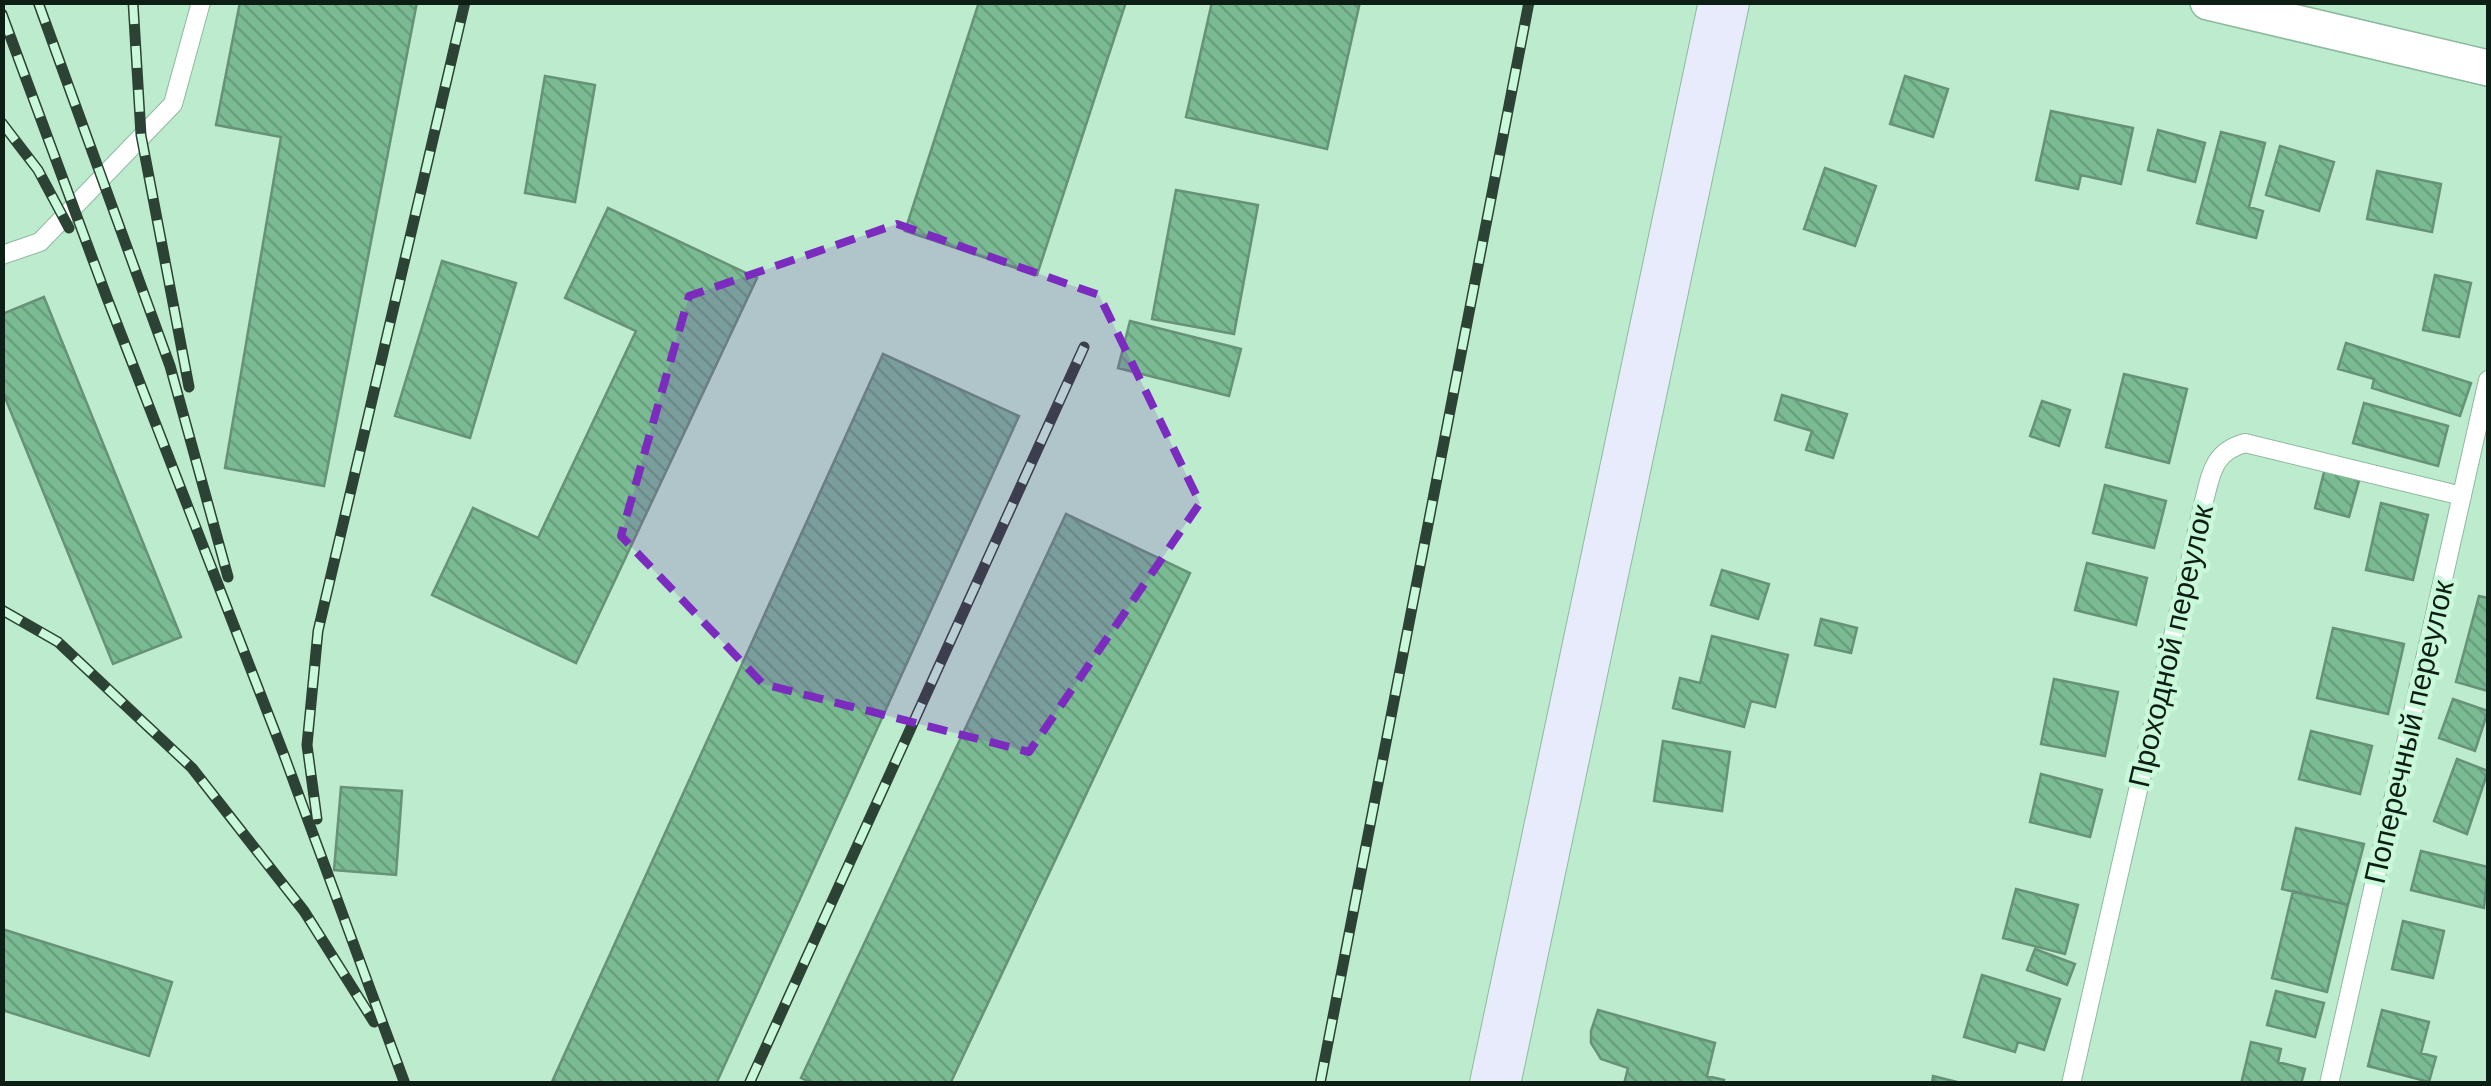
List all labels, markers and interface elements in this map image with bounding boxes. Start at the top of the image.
street label: Проходной переулок [2119,500,2222,791]
street label: Поперечный переулок [2355,576,2463,887]

